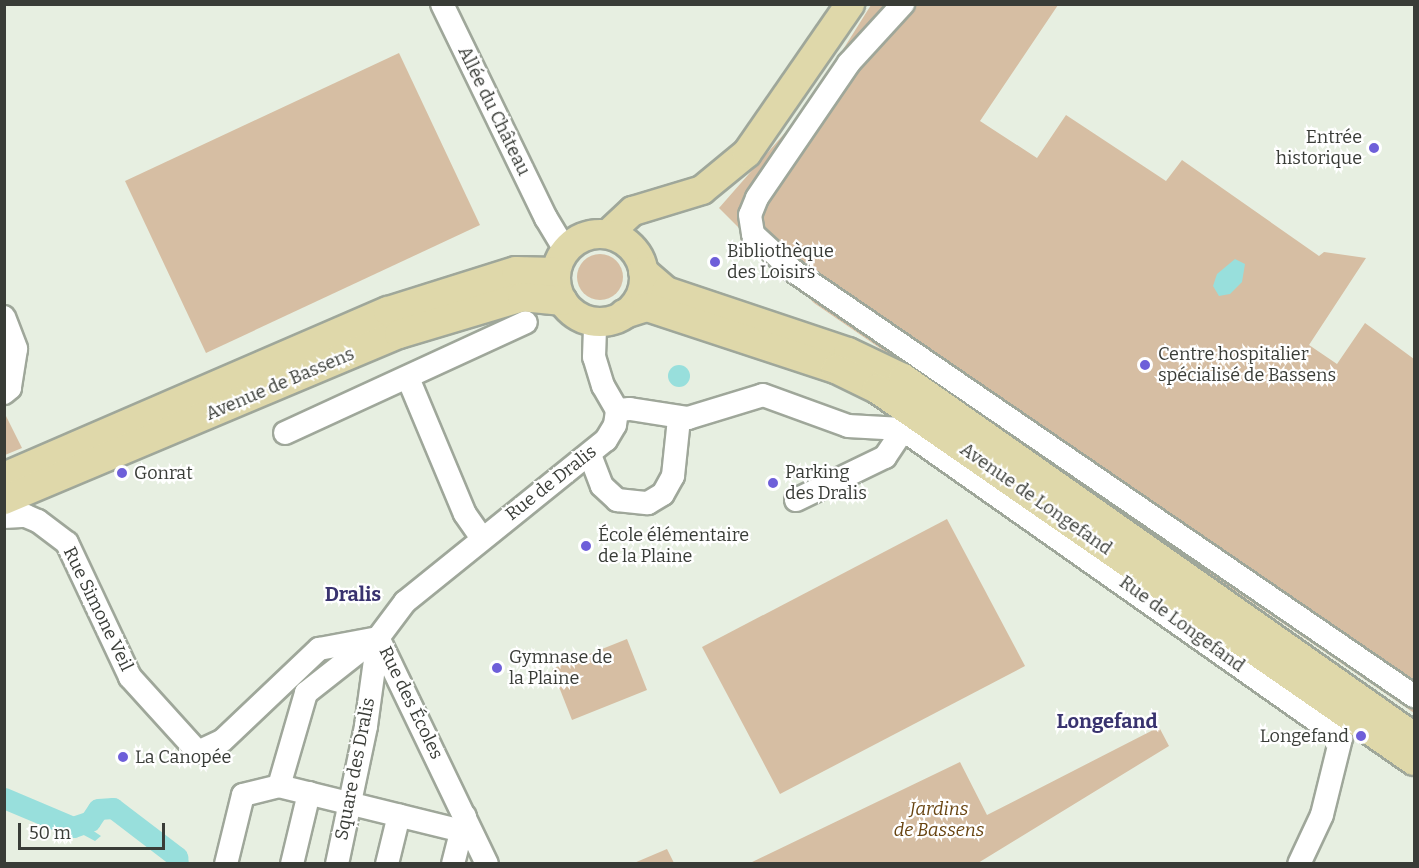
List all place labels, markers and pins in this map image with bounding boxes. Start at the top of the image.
place label: Entrée historique [1276,127,1362,170]
marker: Entrée historique [1367,141,1381,155]
place label: Bibliothèque des Loisirs [727,241,834,284]
marker: Bibliothèque des Loisirs [708,255,722,269]
place label: Centre hospitalier spécialisé de Bassens [1158,344,1336,386]
marker: Centre hospitalier spécialisé de Bassens [1136,356,1154,374]
place label: Gonrat [134,462,193,484]
place label: Parking des Dralis [785,462,867,504]
marker: Gonrat [115,466,129,480]
marker: Parking des Dralis [766,476,780,490]
place label: École élémentaire de la Plaine [598,525,749,568]
marker: École élémentaire de la Plaine [579,539,593,553]
place label: Gymnase de la Plaine [509,647,612,690]
marker: Gymnase de la Plaine [490,661,504,675]
place label: Longefand [1260,725,1349,747]
marker: Longefand [1354,729,1368,743]
place label: La Canopée [135,746,231,768]
marker: La Canopée [116,750,130,764]

